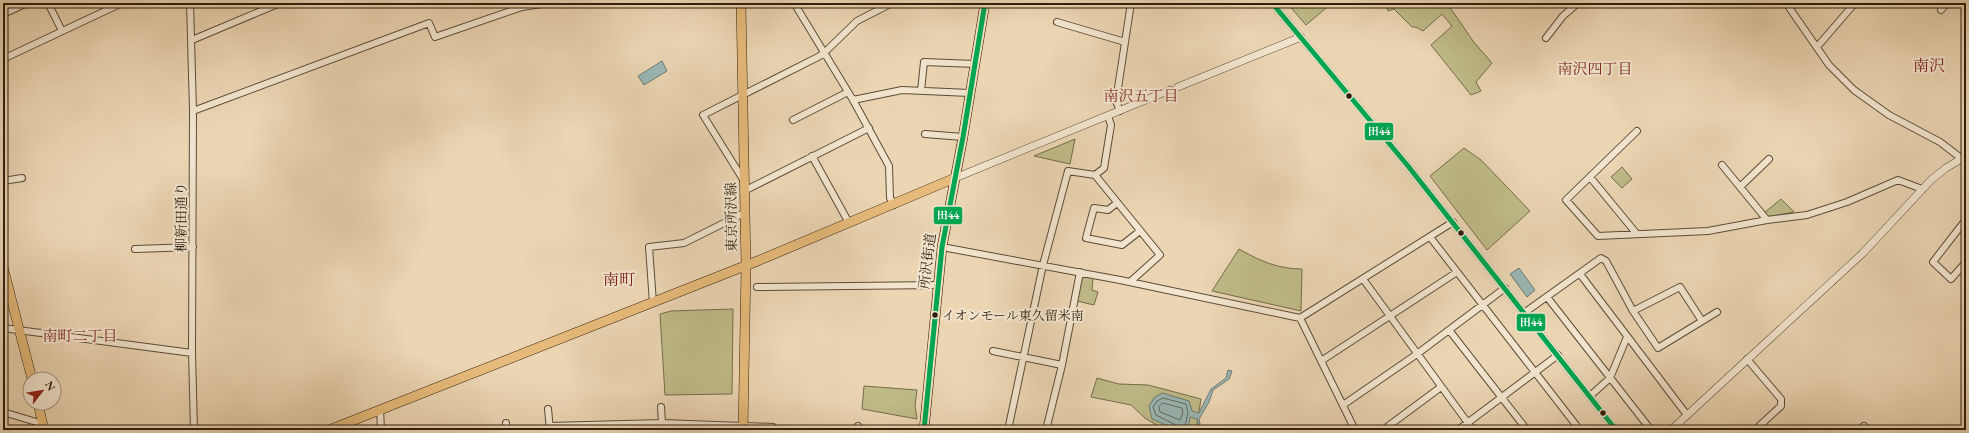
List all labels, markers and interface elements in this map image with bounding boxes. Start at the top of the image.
district label: 南沢 [1913,55,1945,76]
district label: 南沢四丁目 [1557,59,1633,78]
district label: 南沢五丁目 [1103,86,1179,105]
unlabelled marker [1344,91,1354,101]
line badge: 田44 [1364,122,1394,141]
text: 田44 [1368,124,1390,138]
street label: 柳新田通り [172,182,190,252]
street label: 東京所沢線 [721,182,741,252]
line badge: 田44 [933,206,963,225]
text: 田44 [937,208,959,222]
unlabelled marker [1456,228,1466,238]
street label: 所沢街道 [915,232,939,290]
district label: 南町 [603,269,635,290]
place label: イオンモール東久留米南 [942,307,1084,324]
marker: イオンモール東久留米南 [930,310,940,320]
line badge: 田44 [1516,313,1546,332]
text: 田44 [1520,315,1542,329]
district label: 南町二丁目 [42,326,118,345]
north arrow [22,371,62,411]
text: N [42,378,59,393]
unlabelled marker [1598,408,1608,418]

